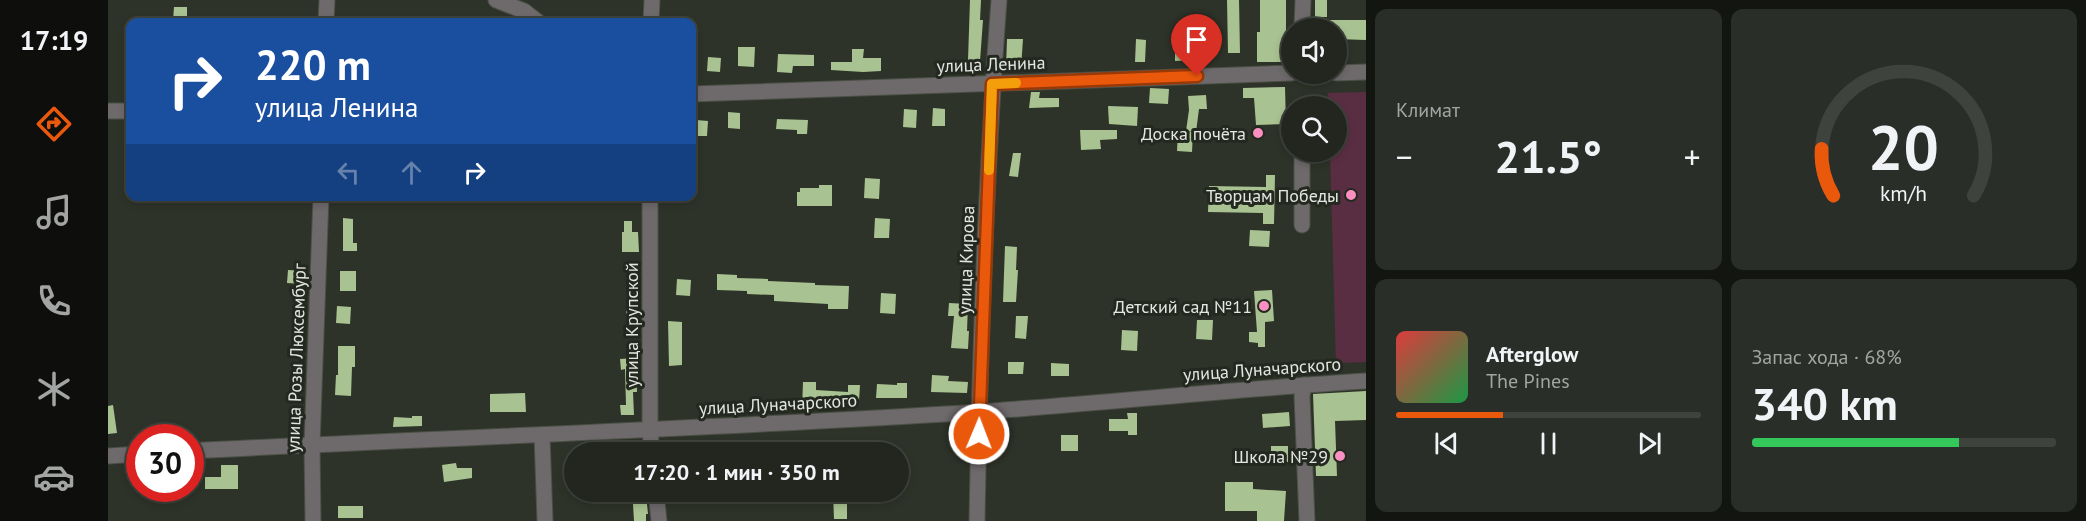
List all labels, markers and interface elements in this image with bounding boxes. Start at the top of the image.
pin [1171,14,1222,76]
map controls [1281,18,1347,162]
button: sound [1281,18,1347,84]
text: 17:19 [20,23,88,57]
icon: arrive [1180,23,1213,56]
text: 220 m [255,37,371,92]
icon: right [156,42,234,120]
street label: улица Ленина [936,51,1046,77]
text: улица Ленина [255,90,419,124]
button: search [1281,96,1347,162]
text: Климат [1396,97,1460,123]
icon: directions [33,103,75,145]
text: 20 [1868,106,1939,187]
place label: Доска почёта [1141,122,1246,145]
marker: Доска почёта [1251,126,1265,140]
text: 21.5° [1495,127,1602,185]
text: − [1396,135,1413,178]
text: + [1684,135,1701,178]
icon: left [332,156,365,189]
icon: ahead [395,156,428,189]
icon: right [458,156,491,189]
text: km/h [1880,180,1927,208]
place label: Творцам Победы [1206,184,1339,207]
marker: Творцам Победы [1344,188,1358,202]
icon: music [33,191,75,233]
street label: улица Кирова [953,205,979,315]
street label: улица Крупской [620,262,643,388]
street label: улица Розы Люксембург [281,263,311,453]
icon: phone [33,280,75,322]
place label: Детский сад №11 [1114,295,1252,318]
marker: Детский сад №11 [1257,299,1271,313]
text: Afterglow [1486,340,1578,368]
text: Запас хода · 68% [1752,344,1902,370]
street label: улица Луначарского [1182,352,1342,386]
icon: climate [33,368,75,410]
text: The Pines [1486,368,1570,394]
text: 340 km [1752,374,1898,432]
street label: улица Луначарского [698,388,858,420]
position arrow [947,402,1011,466]
speed limit sign: 30 [126,424,204,502]
icon: previous [1430,427,1463,460]
icon: pause [1532,427,1565,460]
icon: next [1633,427,1666,460]
place label: Школа №29 [1233,445,1328,468]
marker: Школа №29 [1333,449,1347,463]
icon: car [33,456,75,498]
text: 17:20 · 1 мин · 350 m [633,458,840,486]

